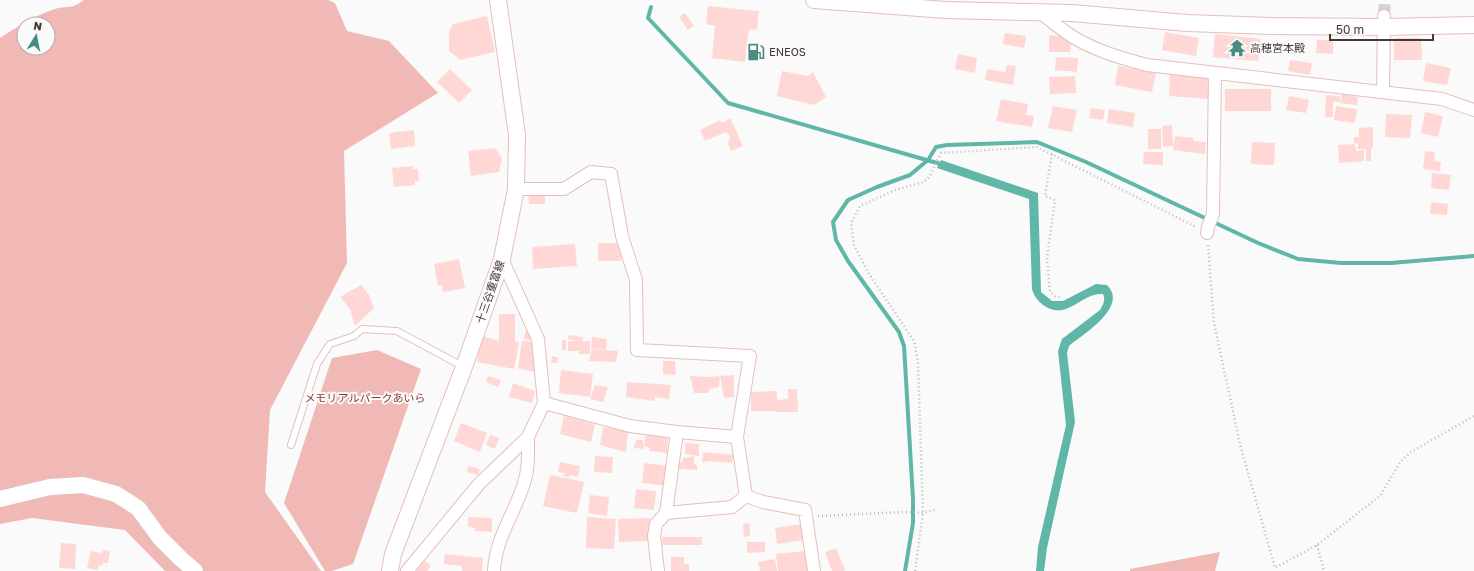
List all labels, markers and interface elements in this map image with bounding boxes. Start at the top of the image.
north arrow [16,16,56,56]
scale bar [1330,16,1433,42]
text: N [33,19,43,33]
text: 50 m [1336,22,1364,37]
temple icon: 高穂宮本殿 [1227,38,1247,58]
place label: 高穂宮本殿 [1250,41,1305,54]
fuel station icon: ENEOS [746,42,766,62]
place label: ENEOS [769,45,806,58]
street label: 十三谷重富線 [473,259,506,325]
park label: メモリアルパークあいら [305,391,425,404]

